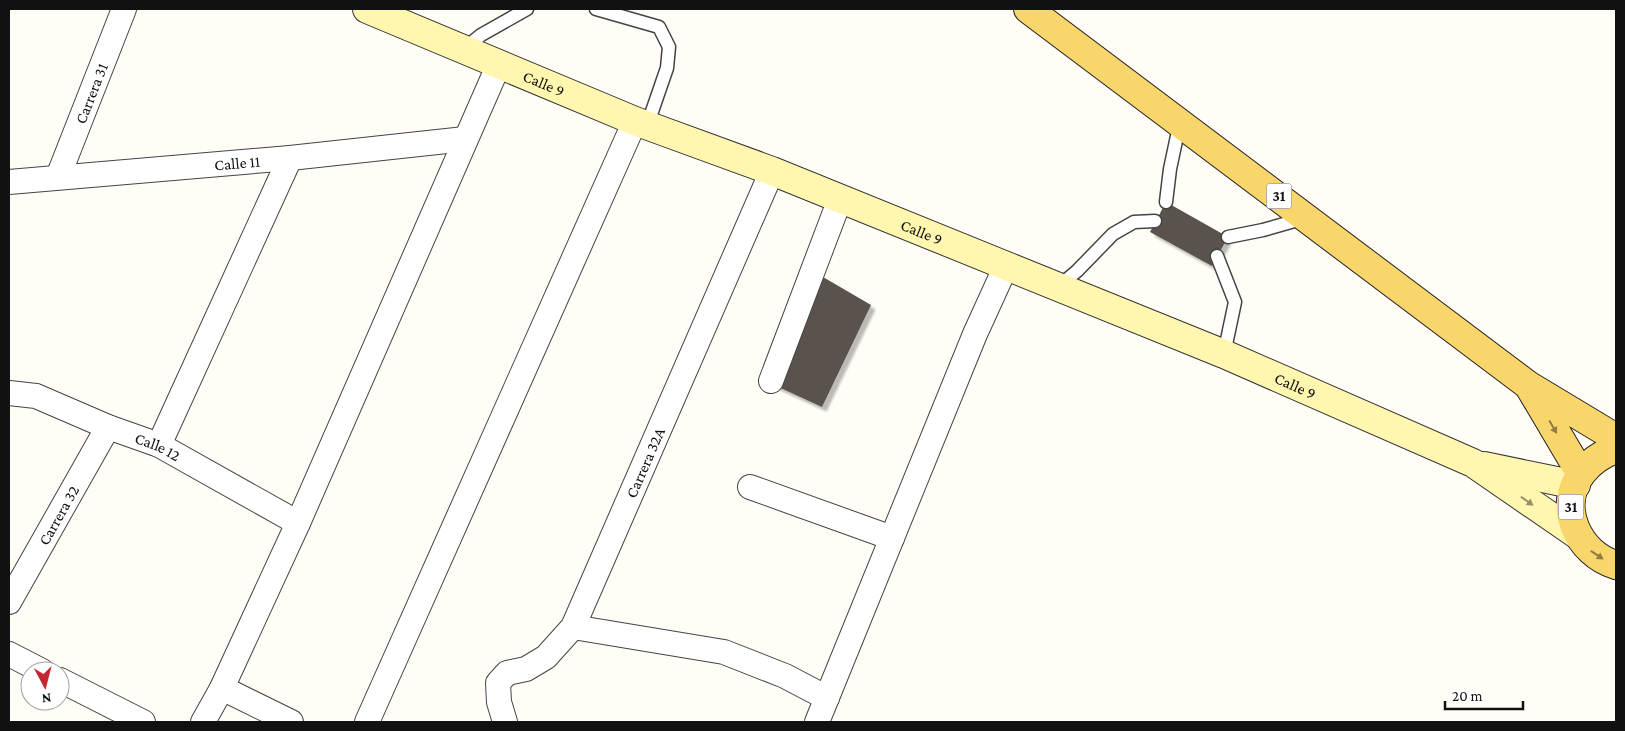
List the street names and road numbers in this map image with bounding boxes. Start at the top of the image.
street label: Carrera 31 [72,61,111,126]
street label: Calle 9 [521,67,567,100]
street label: Calle 11 [214,153,261,173]
road number: 31 [1266,184,1292,208]
street label: Calle 9 [898,216,945,248]
street label: Calle 9 [1272,369,1319,402]
street label: Carrera 32A [623,424,668,500]
street label: Calle 12 [133,429,184,464]
street label: Carrera 32 [35,482,82,548]
road number: 31 [1558,494,1584,520]

